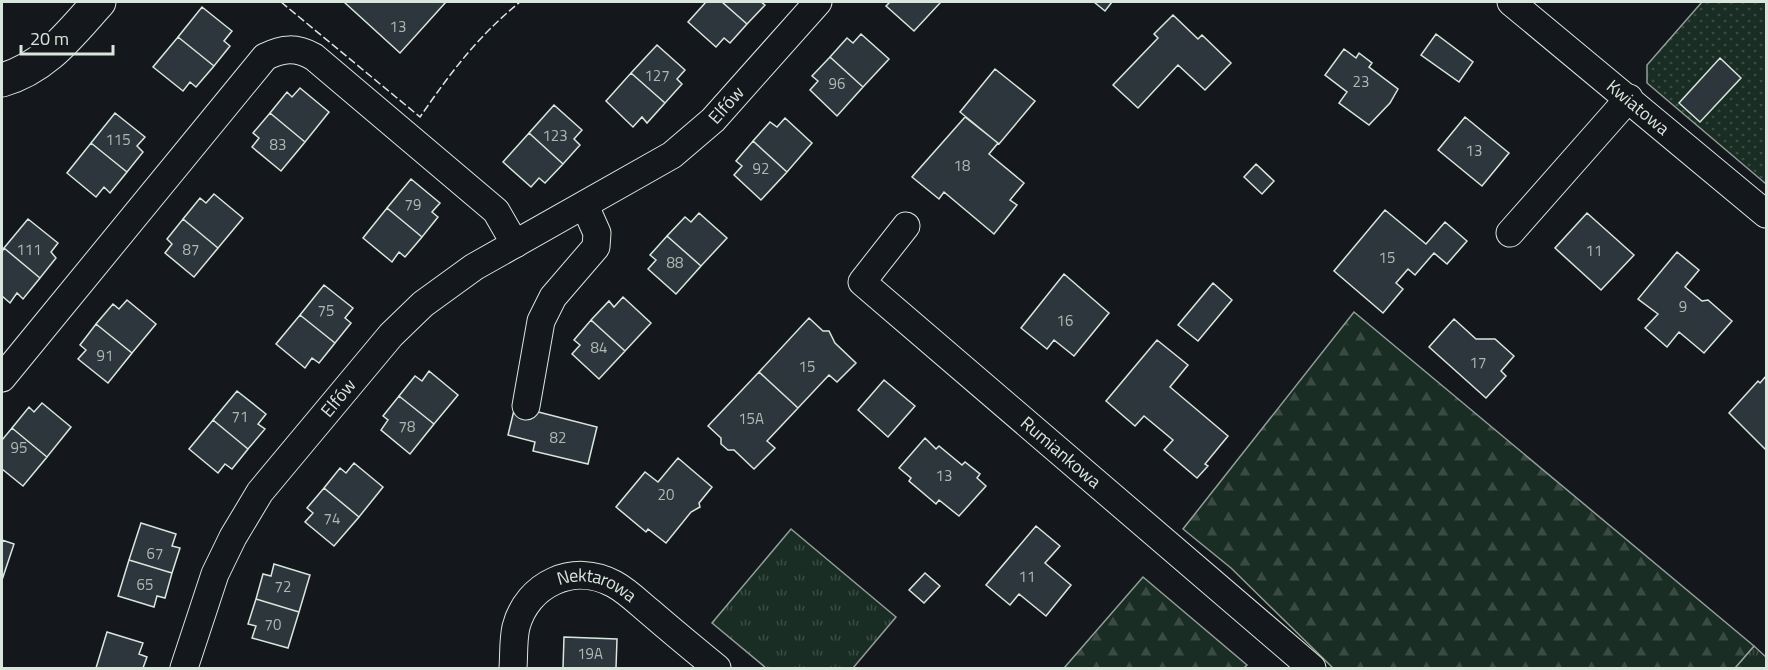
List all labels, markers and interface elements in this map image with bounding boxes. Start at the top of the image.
house number: 13 [390,15,406,38]
scale bar [21,18,112,56]
text: 20 m [30,25,69,52]
house number: 127 [644,64,670,87]
house number: 23 [1353,70,1369,93]
house number: 96 [829,72,845,95]
street label: Kwiatowa [1601,73,1676,141]
street label: Elfów [701,79,750,130]
house number: 123 [542,124,568,147]
house number: 115 [105,128,131,151]
house number: 83 [270,133,286,156]
house number: 13 [1466,139,1482,162]
house number: 18 [954,154,970,177]
house number: 92 [753,157,769,180]
house number: 79 [405,193,421,216]
house number: 111 [16,238,42,261]
house number: 87 [183,238,199,261]
house number: 11 [1586,239,1602,262]
house number: 15 [1379,246,1395,269]
house number: 88 [667,251,683,274]
house number: 9 [1679,295,1687,318]
house number: 75 [318,299,334,322]
house number: 16 [1057,309,1073,332]
house number: 84 [591,336,607,359]
house number: 91 [97,344,113,367]
house number: 17 [1470,351,1486,374]
house number: 15 [799,355,815,378]
street label: Elfów [314,372,362,423]
house number: 71 [232,405,248,428]
house number: 15A [738,407,764,430]
street label: Rumiankowa [1015,410,1107,494]
house number: 78 [399,415,415,438]
house number: 82 [550,426,566,449]
house number: 95 [11,436,27,459]
house number: 13 [936,464,952,487]
house number: 20 [658,483,674,506]
house number: 74 [324,507,340,530]
house number: 67 [147,542,163,565]
street label: Nektarowa [554,561,643,608]
house number: 11 [1019,565,1035,588]
house number: 65 [137,573,153,596]
house number: 72 [275,575,291,598]
house number: 70 [265,613,281,636]
house number: 19A [577,642,603,665]

